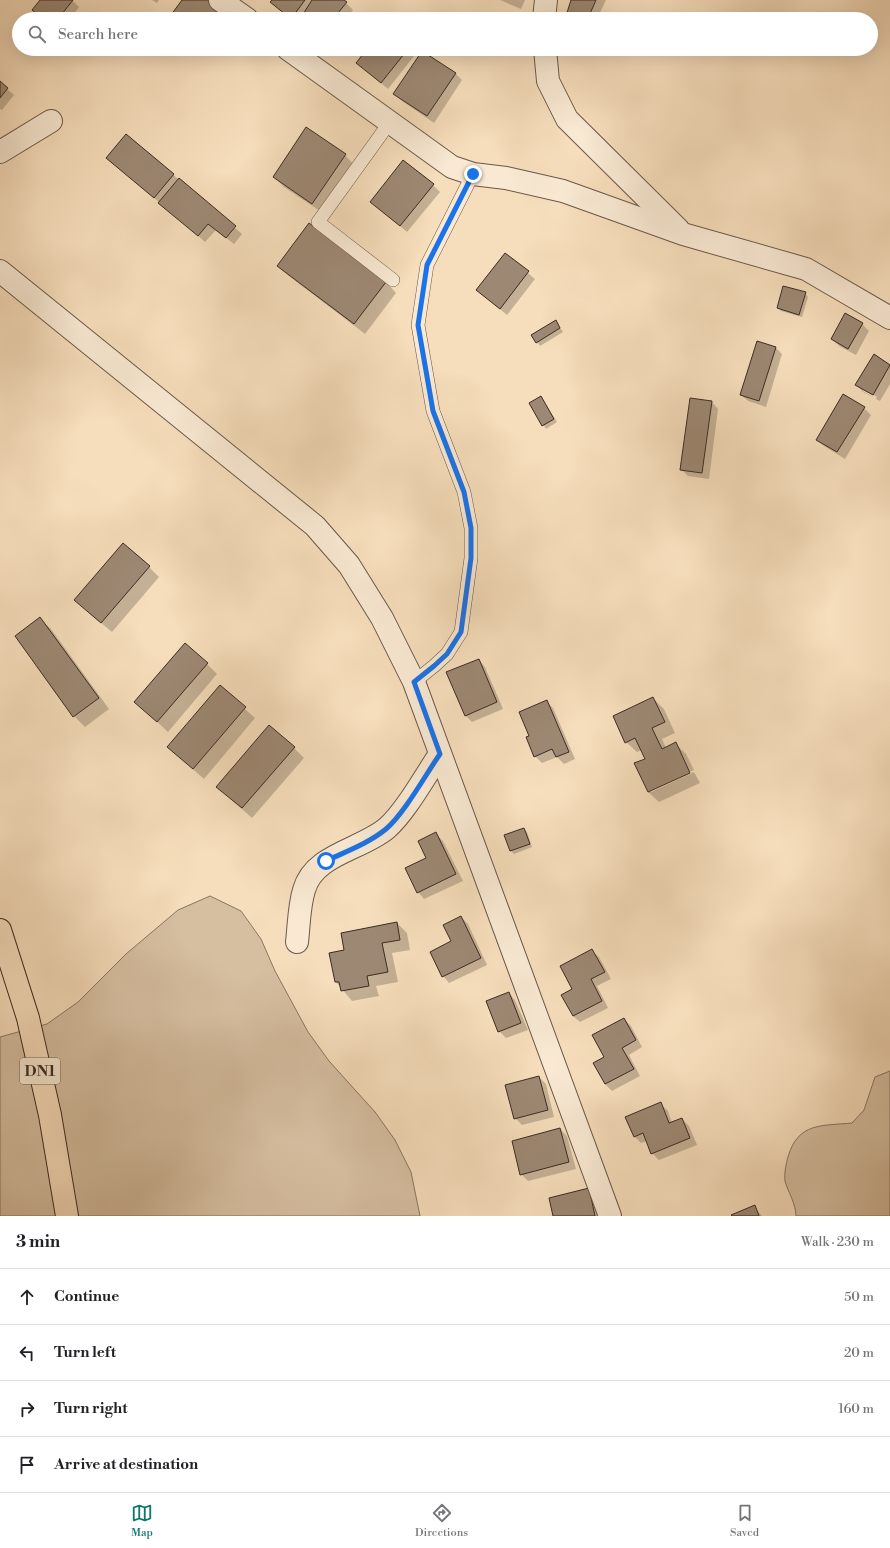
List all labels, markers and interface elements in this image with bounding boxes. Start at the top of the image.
search box [12,12,878,56]
icon: search [26,23,48,45]
text: Search here [58,25,138,44]
route end [464,165,482,183]
route start [317,852,335,870]
road number: DN1 [20,1058,60,1084]
text: 3 min [16,1231,60,1253]
text: Walk · 230 m [801,1234,874,1250]
icon: ahead [16,1286,38,1308]
text: Continue [54,1287,119,1306]
text: 50 m [844,1289,874,1305]
icon: left [16,1342,38,1364]
text: Turn left [54,1343,116,1362]
text: 20 m [844,1345,874,1361]
icon: right [16,1398,38,1420]
text: Turn right [54,1399,128,1418]
text: 160 m [838,1401,874,1417]
icon: arrive [16,1454,38,1476]
text: Arrive at destination [54,1455,198,1474]
tab: Map [131,1502,153,1540]
tab: Directions [415,1502,468,1540]
tab: Saved [730,1502,759,1540]

